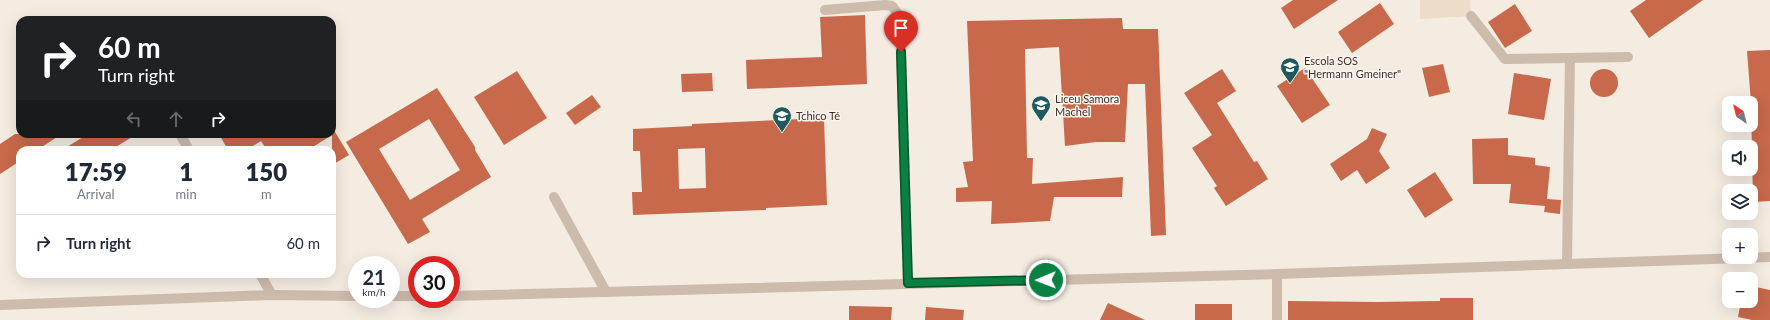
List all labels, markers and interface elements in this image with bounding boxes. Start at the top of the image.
pin [884,11,918,52]
icon: arrive [890,17,912,39]
text: 60 m [98,30,161,64]
icon: right [32,32,84,84]
place label: Escola SOS "Hermann Gmeiner" [1304,54,1401,80]
school or university icon: Escola SOS "Hermann Gmeiner" [1279,56,1301,84]
text: Turn right [98,64,175,86]
place label: Liceu Samora Machel [1055,92,1119,118]
school or university icon: Liceu Samora Machel [1030,94,1052,122]
north arrow [1722,96,1758,132]
map controls [1722,96,1758,308]
school or university icon: Tchico Té [771,105,793,133]
icon: left [123,108,145,130]
icon: ahead [165,108,187,130]
icon: right [207,108,229,130]
place label: Tchico Té [796,109,840,122]
button: sound [1722,140,1758,176]
text: 17:59 [65,157,127,186]
text: 1 [179,157,193,186]
text: 150 [245,157,287,186]
button: layers [1722,184,1758,220]
text: Arrival [77,186,115,202]
text: min [176,186,197,202]
text: m [261,186,272,202]
button: + [1722,228,1758,264]
icon: right [32,232,54,254]
text: Turn right [66,234,131,252]
text: 60 m [286,234,320,252]
speed limit sign: 30 [408,256,460,308]
position arrow [1025,259,1067,301]
text: 21 [362,265,386,289]
button: − [1722,272,1758,308]
text: km/h [362,286,386,298]

